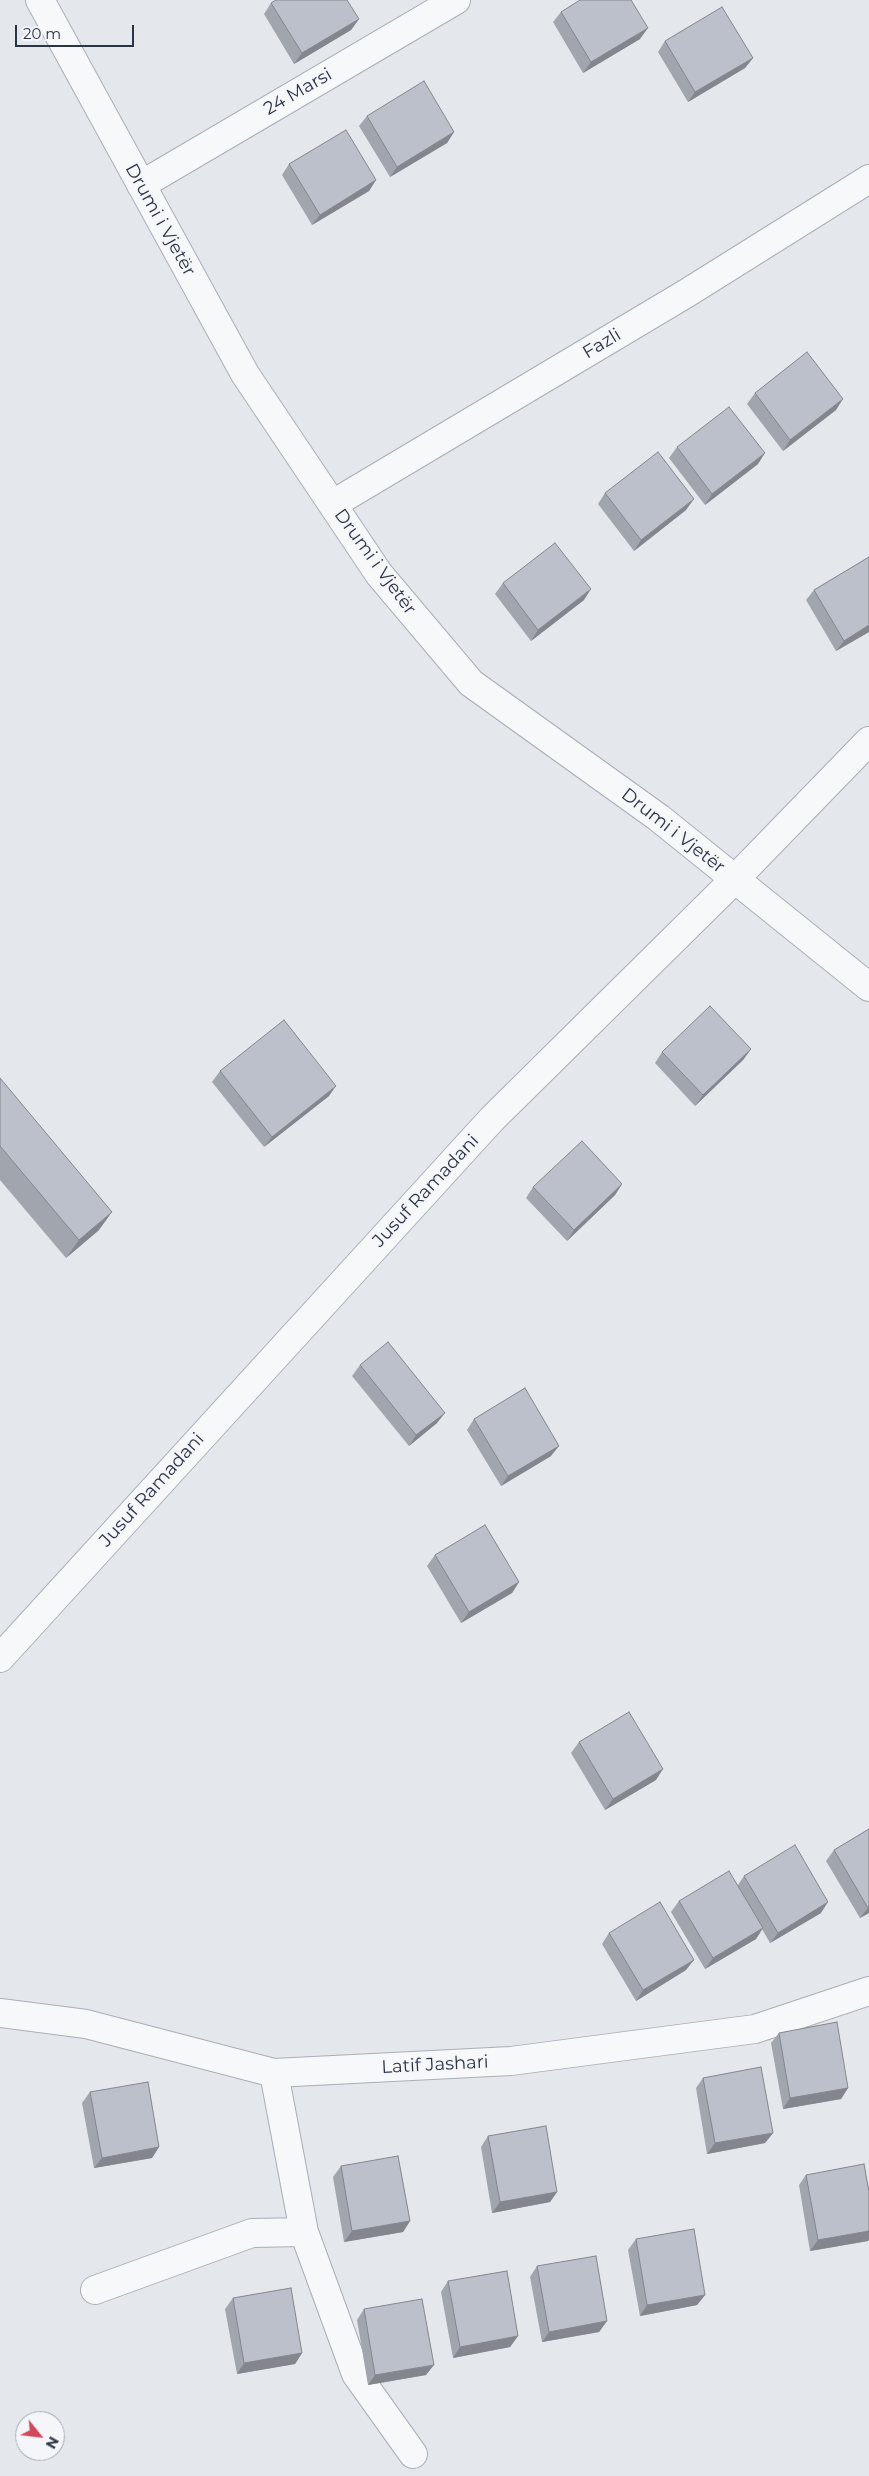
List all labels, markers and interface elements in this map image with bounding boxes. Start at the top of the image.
scale bar [18,15,136,47]
text: 20 m [23,24,61,43]
street label: 24 Marsi [260,64,336,120]
street label: Drumi i Vjetër [120,160,200,280]
street label: Fazli [579,324,625,364]
street label: Drumi i Vjetër [329,505,421,619]
street label: Drumi i Vjetër [617,784,729,878]
street label: Jusuf Ramadani [368,1130,484,1252]
street label: Jusuf Ramadani [95,1429,209,1551]
street label: Latif Jashari [381,2051,489,2079]
north arrow [15,2411,65,2461]
text: N [42,2433,63,2452]

